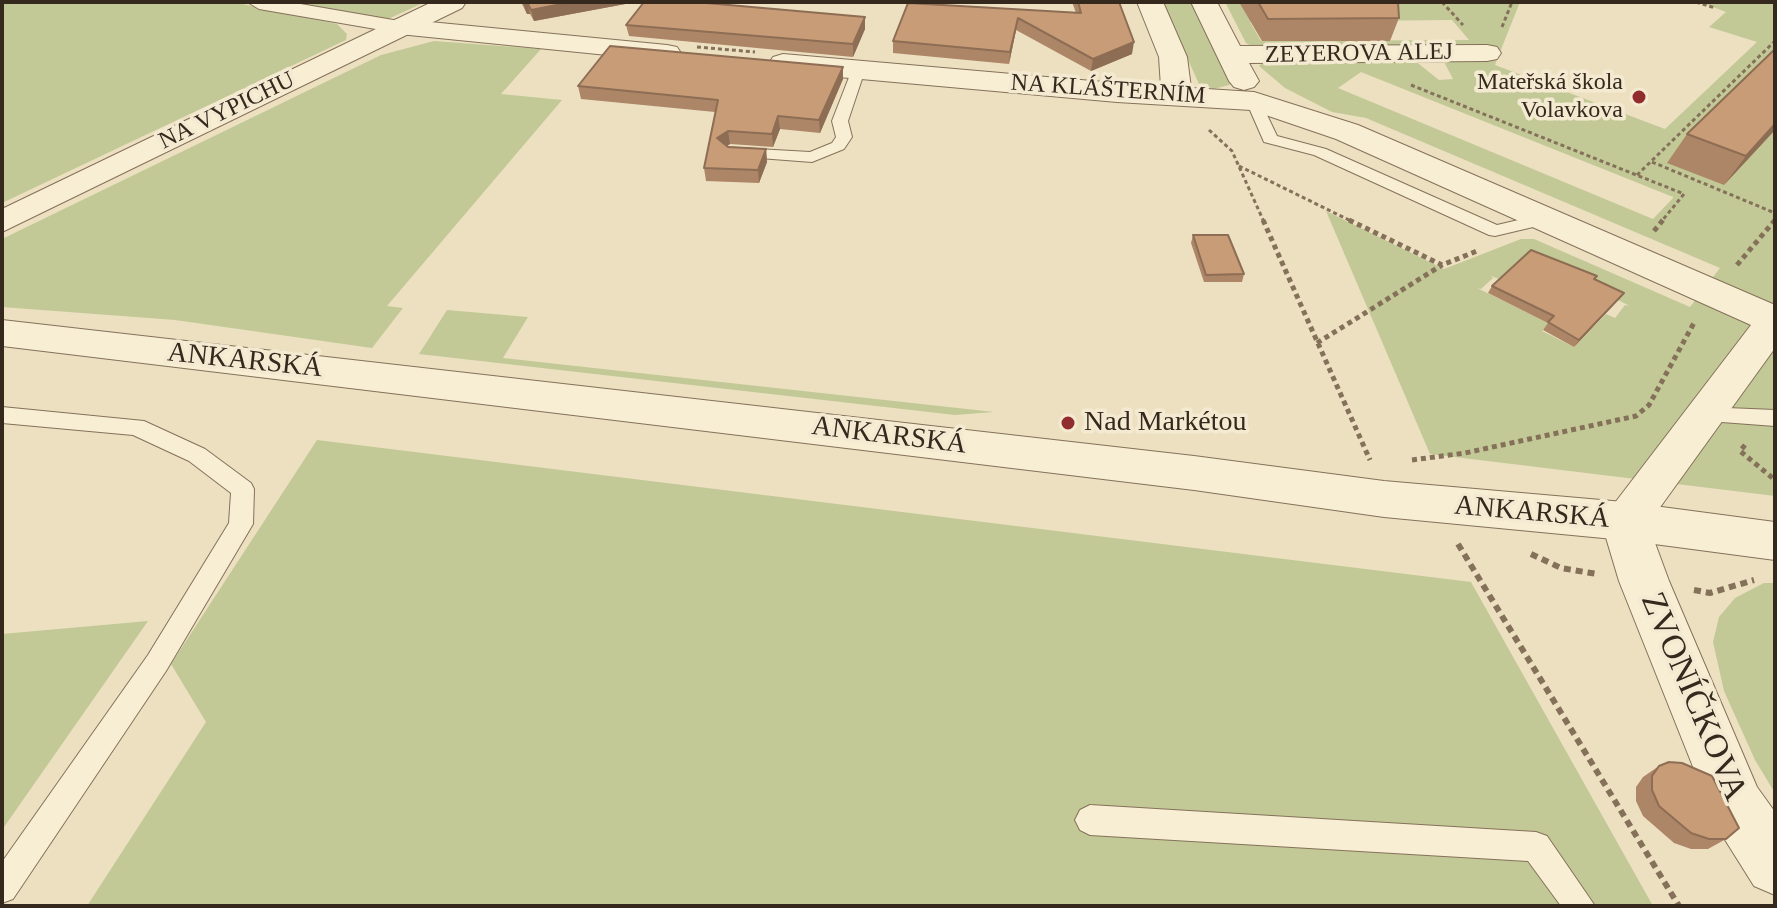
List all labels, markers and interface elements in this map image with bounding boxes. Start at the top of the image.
street label: ZEYEROVA ALEJ [1265,38,1453,70]
street label: NA VYPICHU [154,66,300,156]
street label: NA KLÁŠTERNÍM [1010,69,1206,111]
place label: Mateřská škola Volavkova [1477,69,1623,125]
marker: Mateřská škola Volavkova [1630,88,1648,106]
street label: ANKARSKÁ [166,336,324,386]
place label: Nad Markétou [1084,406,1247,440]
street label: ANKARSKÁ [810,410,968,462]
marker: Nad Markétou [1059,414,1077,432]
street label: ANKARSKÁ [1453,489,1611,537]
street label: ZVONÍČKOVA [1631,587,1755,807]

